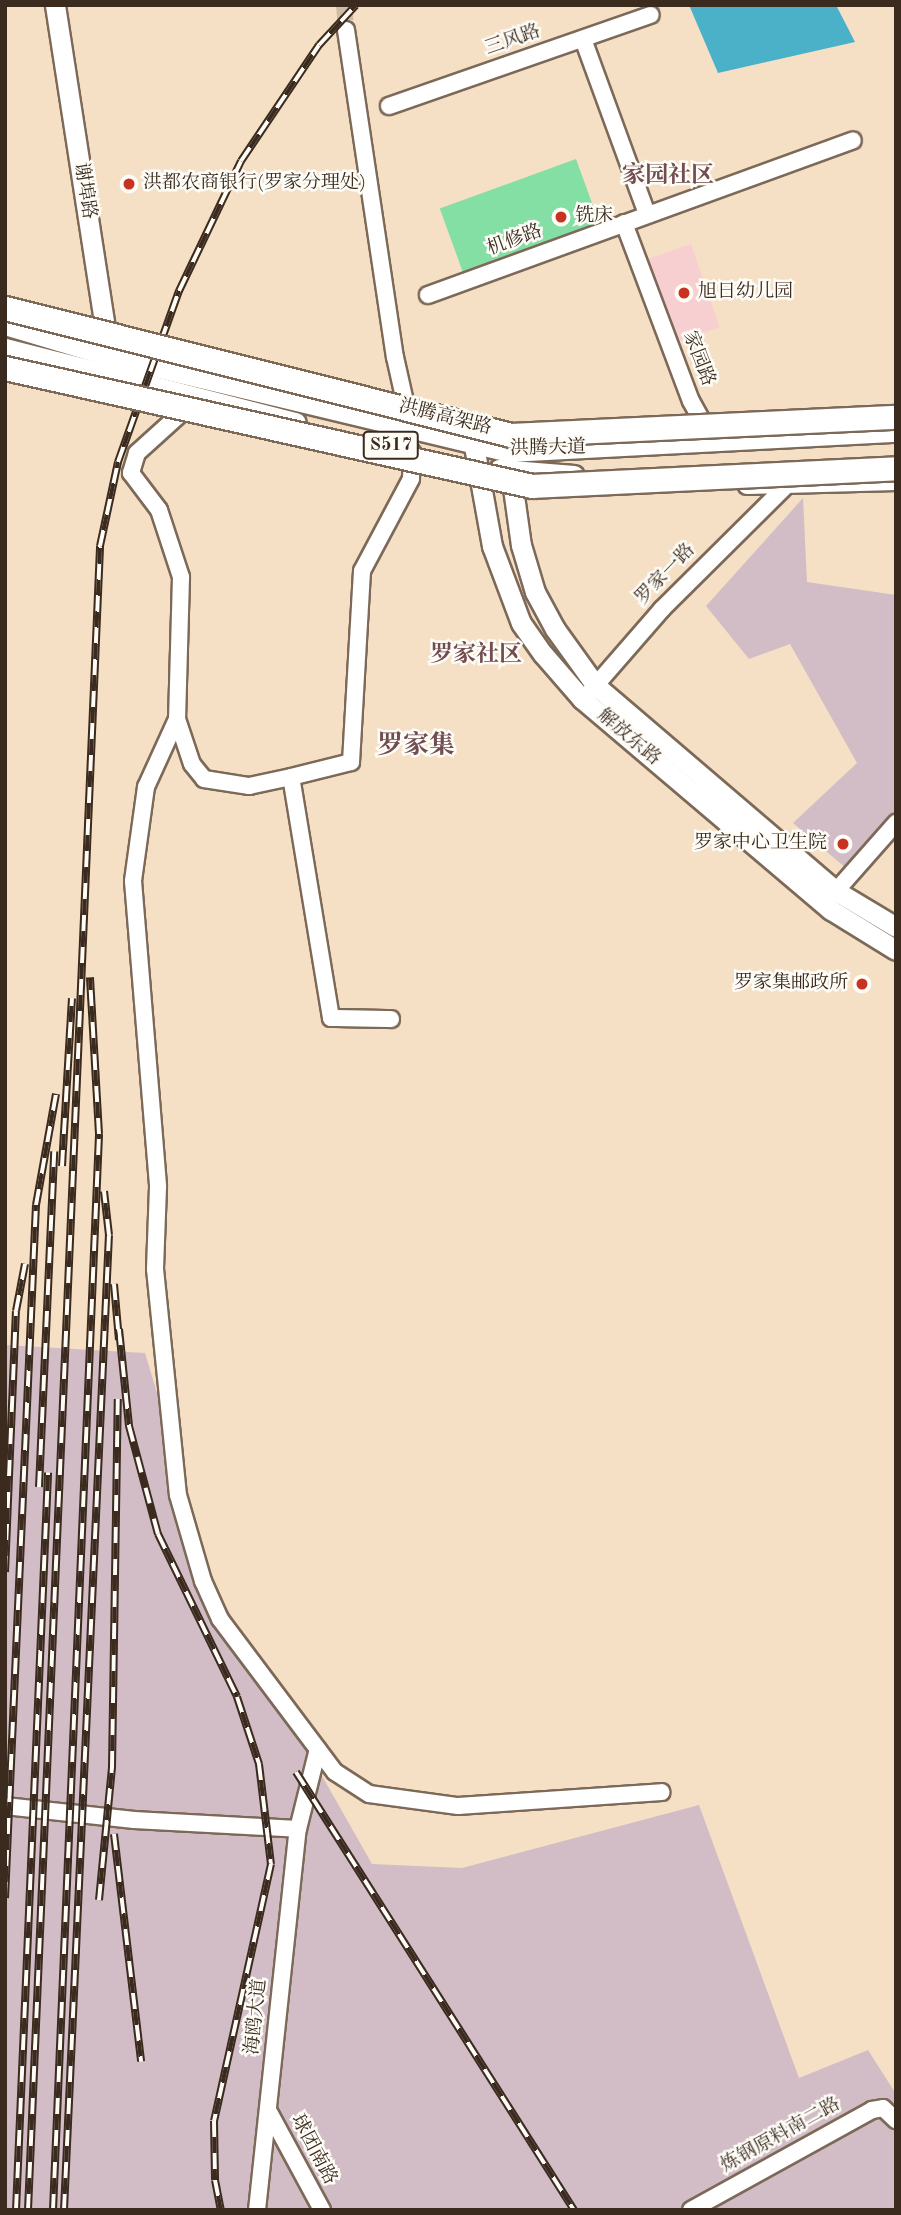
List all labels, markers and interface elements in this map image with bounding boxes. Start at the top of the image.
street label: 三风路 [482,21,544,61]
street label: 谢埠路 [68,161,100,221]
district label: 家园社区 [622,162,714,190]
place label: 洪都农商银行(罗家分理处) [143,173,366,195]
marker: 洪都农商银行(罗家分理处) [121,176,137,192]
place label: 铣床 [575,206,613,228]
marker: 铣床 [553,209,569,225]
street label: 机修路 [484,221,546,261]
place label: 旭日幼儿园 [698,282,793,304]
marker: 旭日幼儿园 [676,285,692,301]
street label: 家园路 [677,328,719,390]
street label: 洪腾高架路 [396,395,494,441]
road number: S517 [361,430,421,460]
street label: 洪腾大道 [510,437,586,461]
street label: 罗家一路 [631,540,701,610]
district label: 罗家社区 [430,641,522,669]
street label: 解放东路 [592,705,664,771]
district label: 罗家集 [377,731,455,763]
place label: 罗家中心卫生院 [694,833,827,855]
marker: 罗家中心卫生院 [833,834,853,854]
place label: 罗家集邮政所 [734,973,848,995]
marker: 罗家集邮政所 [854,976,870,992]
street label: 海鸥大道 [242,1978,272,2056]
street label: 炼钢原料南二路 [717,2094,845,2178]
street label: 球团南路 [285,2111,341,2189]

